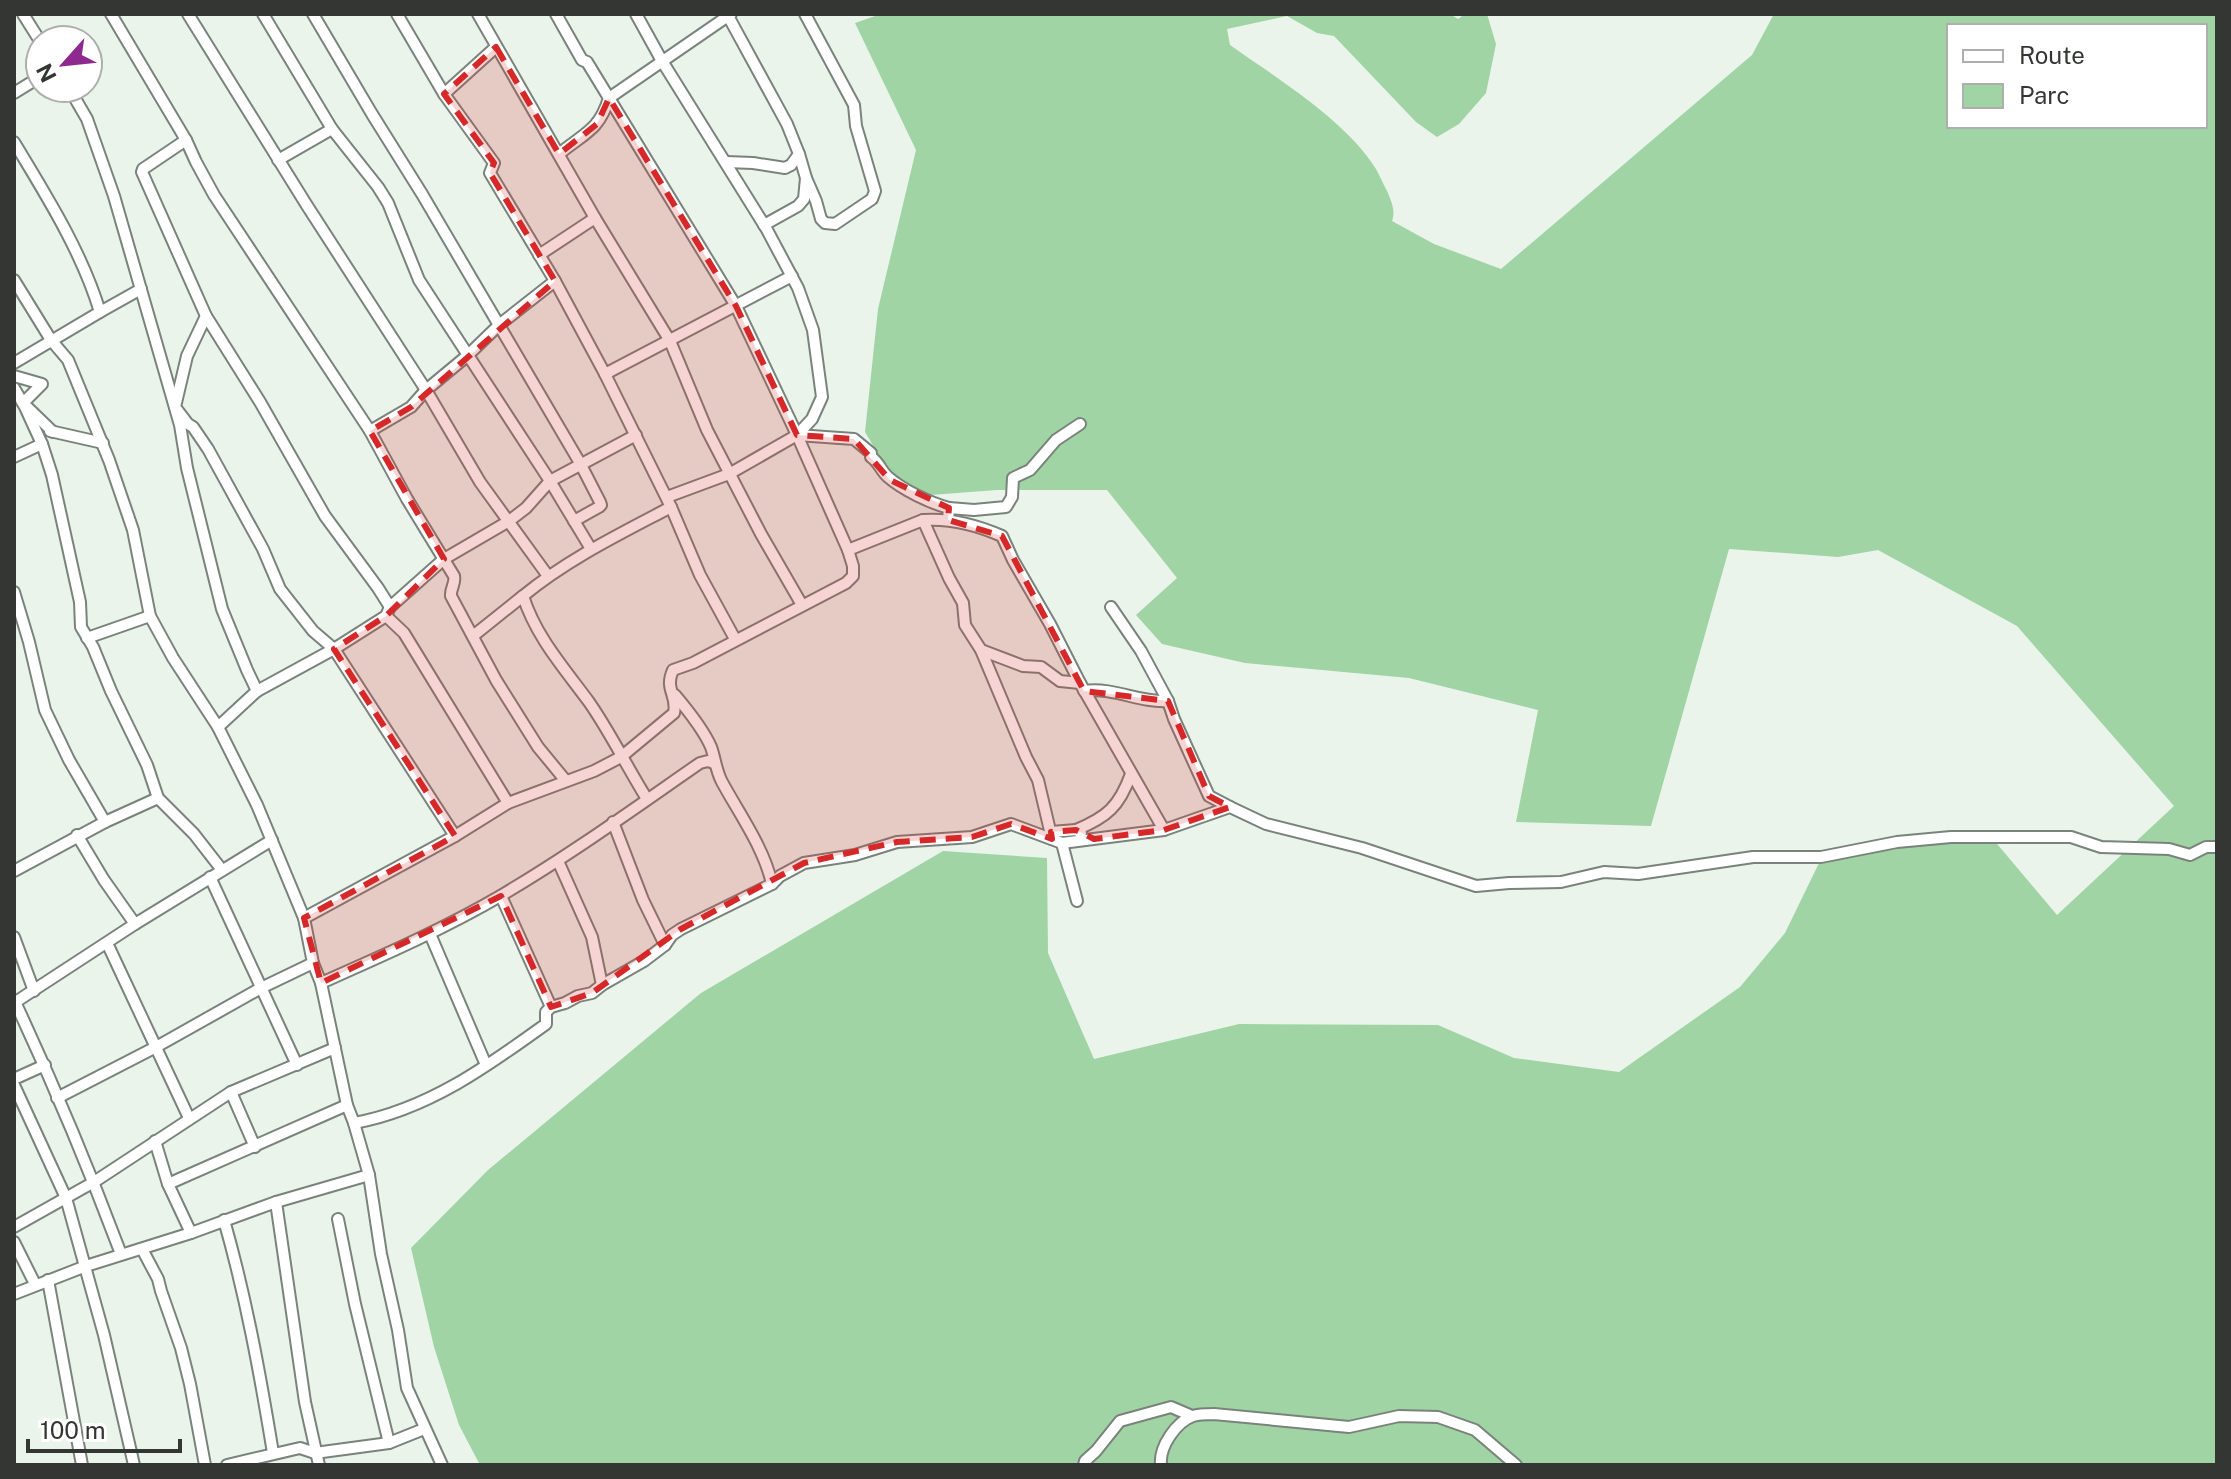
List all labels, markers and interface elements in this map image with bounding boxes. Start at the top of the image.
north arrow [24,24,104,104]
legend [1947,24,2207,128]
text: Route [2019,41,2085,69]
text: N [31,60,62,87]
text: Parc [2019,81,2070,109]
scale bar [28,1403,180,1453]
text: 100 m [40,1416,106,1444]

